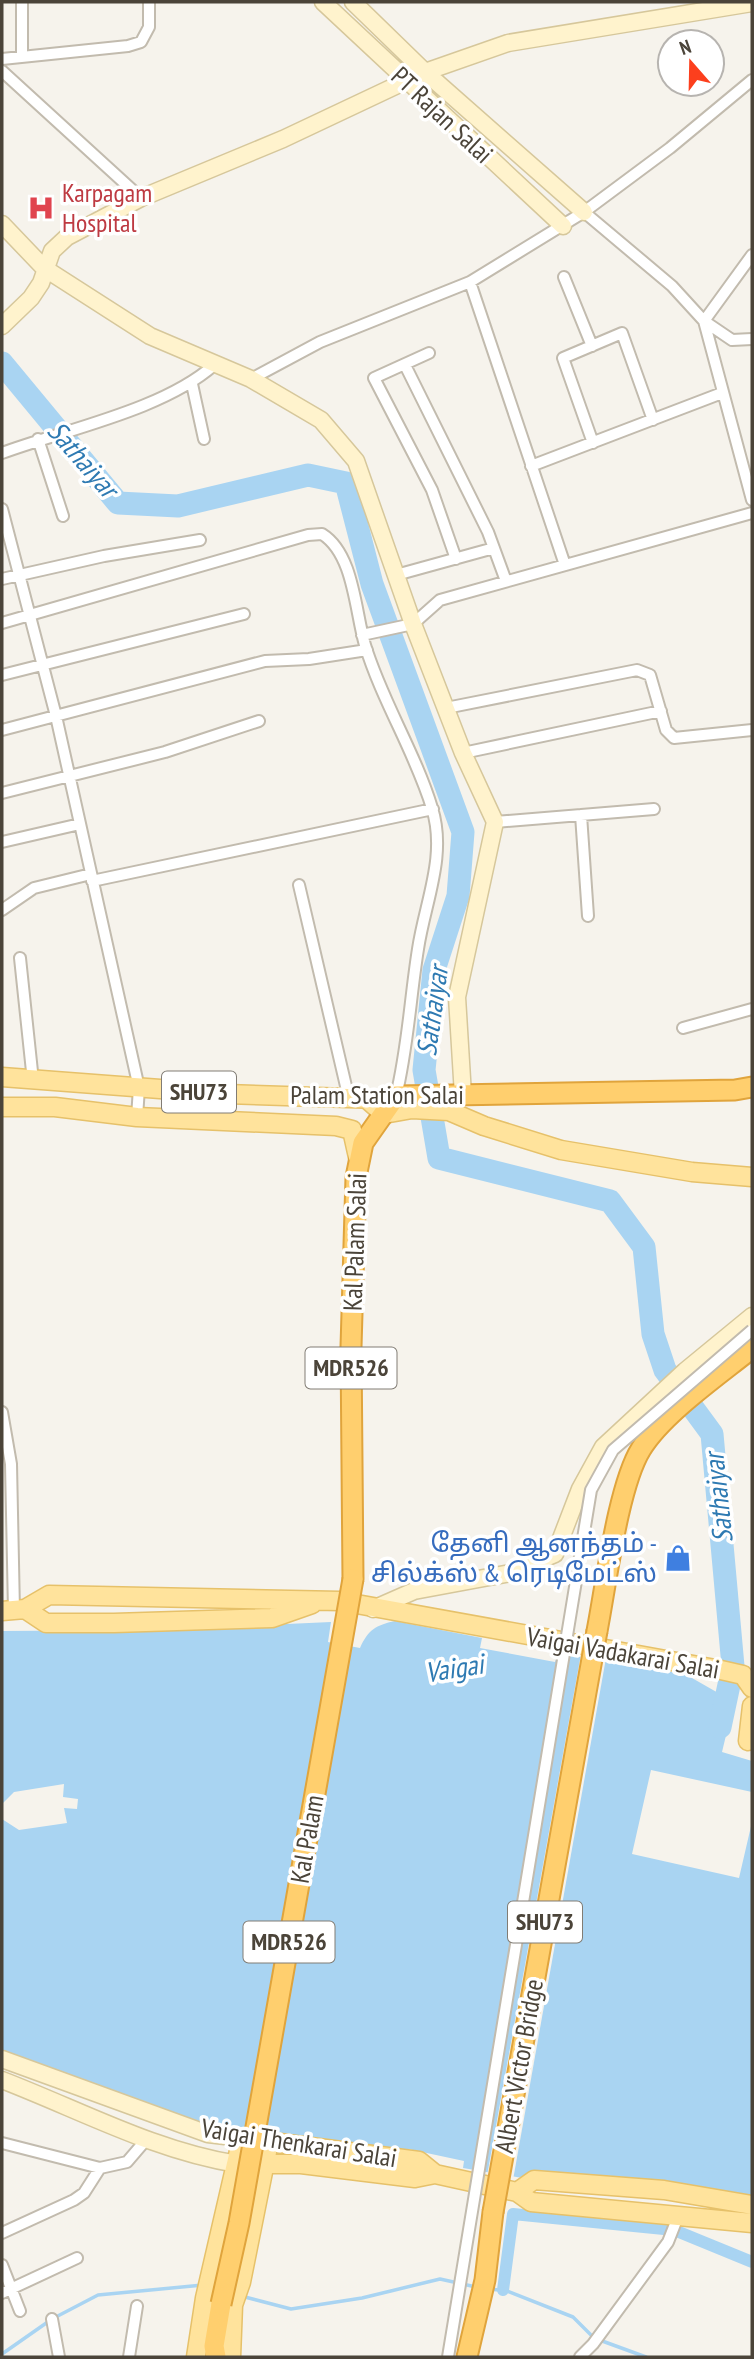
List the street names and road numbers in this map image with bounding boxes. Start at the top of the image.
street label: PT Rajan Salai [385,59,500,170]
road number: SHU73 [162,1072,236,1112]
street label: Palam Station Salai [290,1078,464,1111]
street label: Kal Palam Salai [336,1172,373,1312]
road number: MDR526 [306,1348,396,1388]
street label: Vaigai Vadakarai Salai [523,1619,722,1686]
street label: Kal Palam [283,1792,330,1886]
road number: SHU73 [508,1901,582,1942]
road number: MDR526 [244,1922,334,1963]
street label: Albert Victor Bridge [487,1976,550,2156]
street label: Vaigai Thenkarai Salai [198,2111,399,2174]

